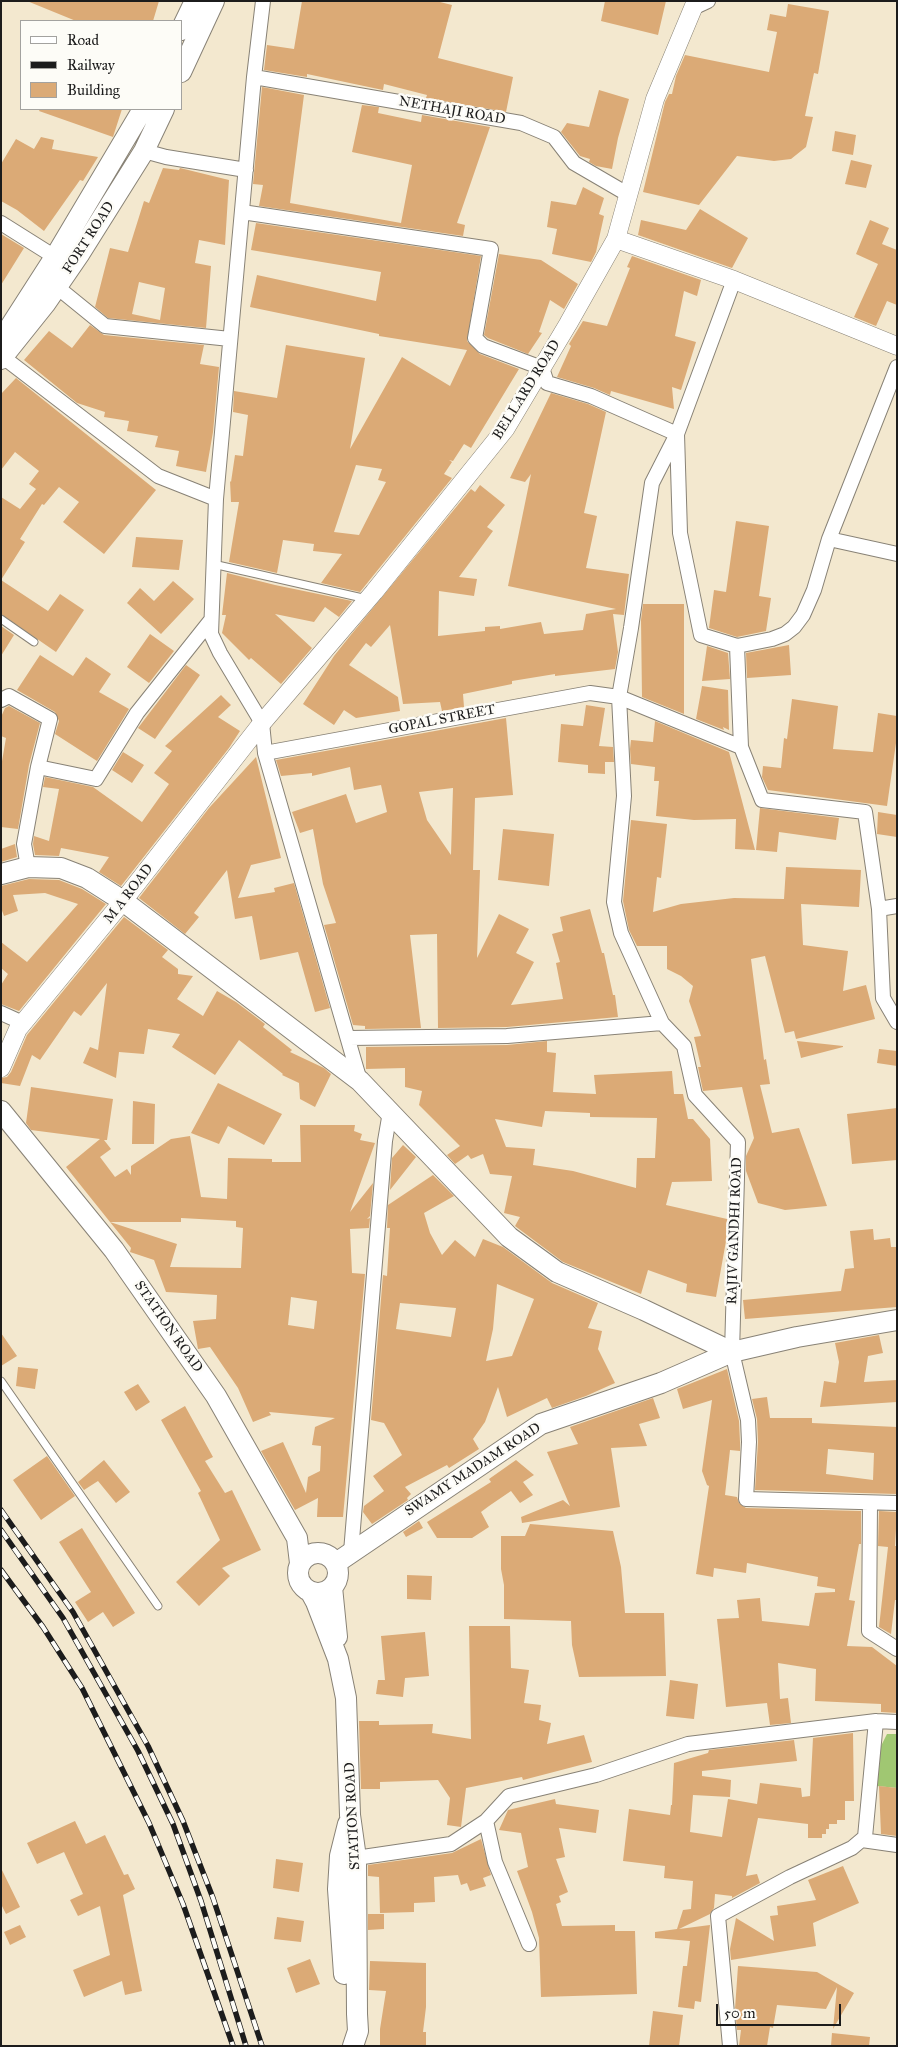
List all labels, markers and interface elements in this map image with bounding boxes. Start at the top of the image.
legend [20,20,182,110]
text: Road [67,31,99,49]
text: Railway [67,56,115,74]
text: Building [67,81,120,99]
street label: NETHAJI ROAD [397,93,507,129]
street label: FORT ROAD [60,199,118,277]
street label: BELLARD ROAD [490,337,564,443]
street label: GOPAL STREET [387,701,497,739]
street label: M A ROAD [101,861,157,927]
street label: RAJIV GANDHI ROAD [724,1157,746,1305]
street label: STATION ROAD [130,1278,206,1376]
street label: SWAMY MADAM ROAD [402,1420,544,1520]
street label: STATION ROAD [342,1762,364,1870]
scale bar [718,1994,843,2026]
text: 50 m [724,2004,756,2022]

